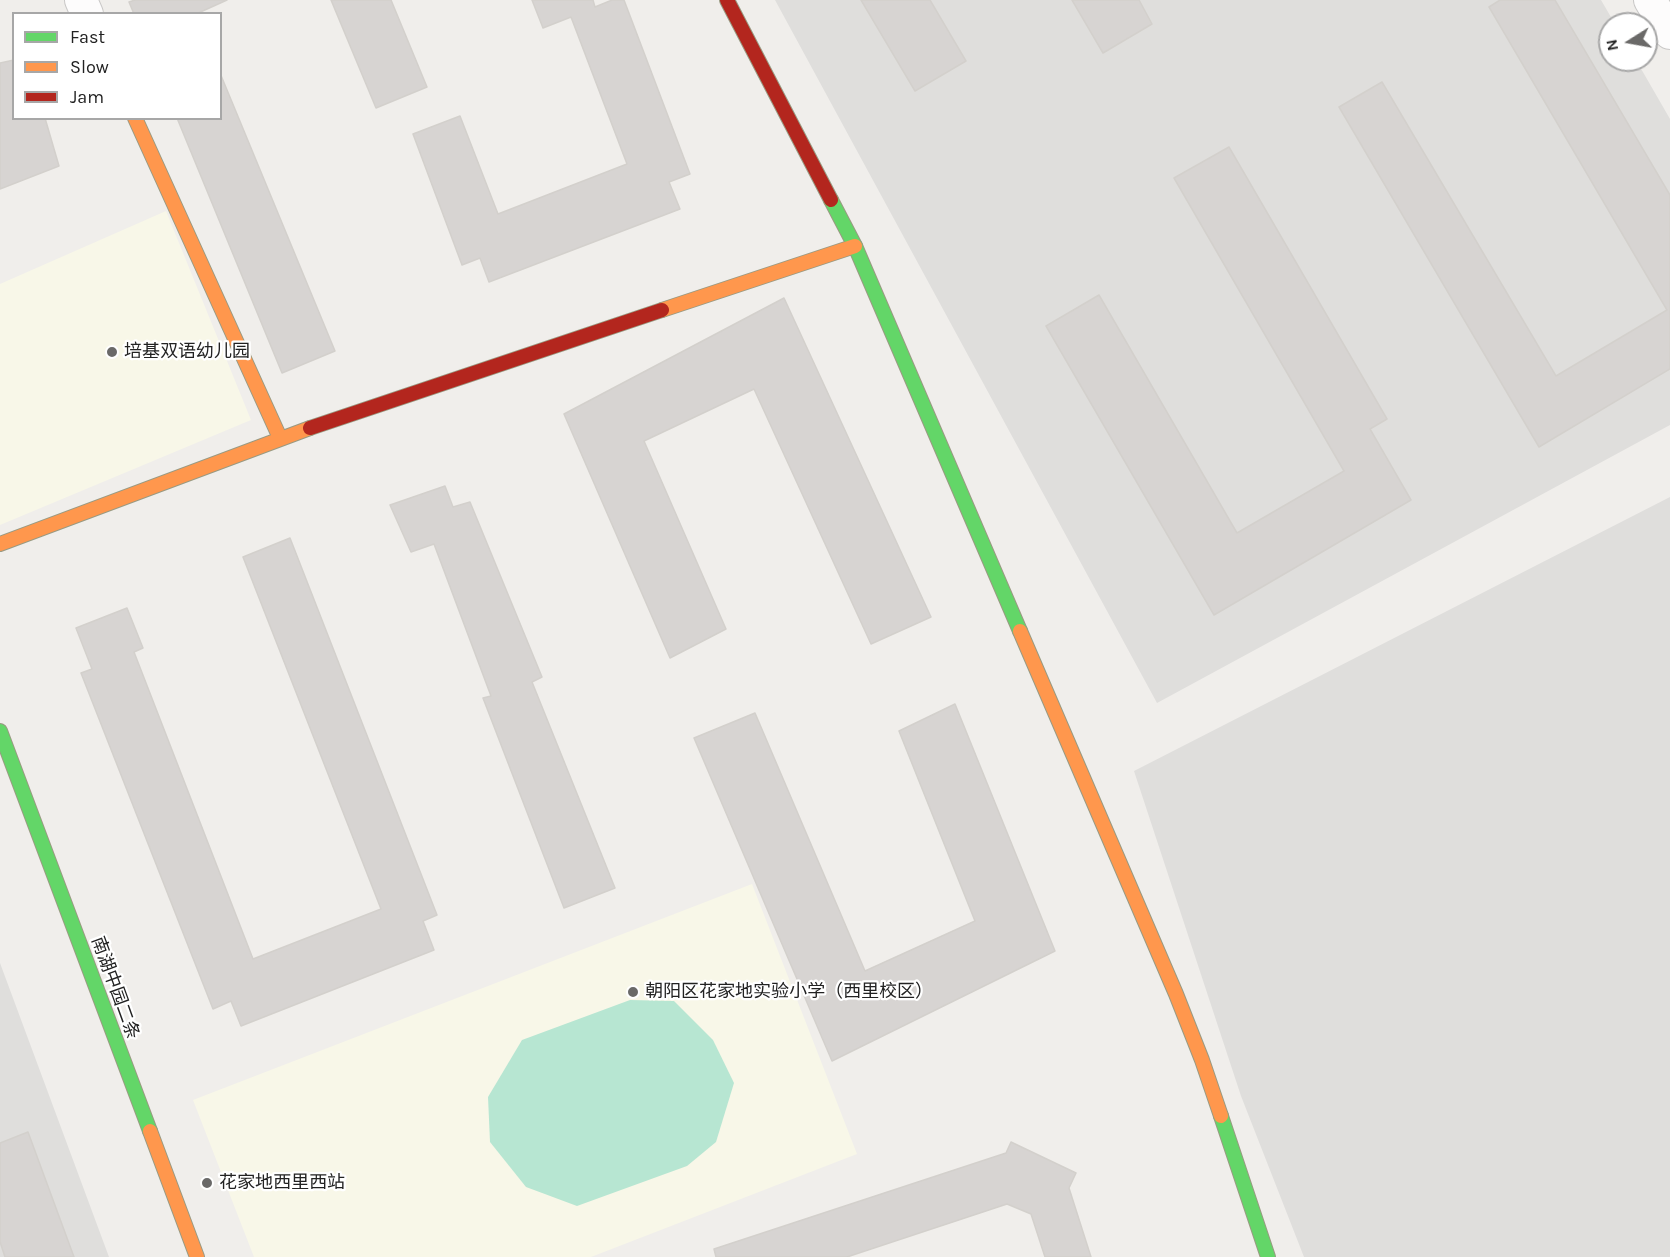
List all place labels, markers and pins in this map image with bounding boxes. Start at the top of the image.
place label: 培基双语幼儿园 [124,341,250,363]
marker: 培基双语幼儿园 [105,345,119,359]
place label: 朝阳区花家地实验小学（西里校区） [645,981,933,1003]
marker: 朝阳区花家地实验小学（西里校区） [626,985,640,999]
place label: 花家地西里西站 [219,1172,345,1194]
marker: 花家地西里西站 [200,1176,214,1190]

